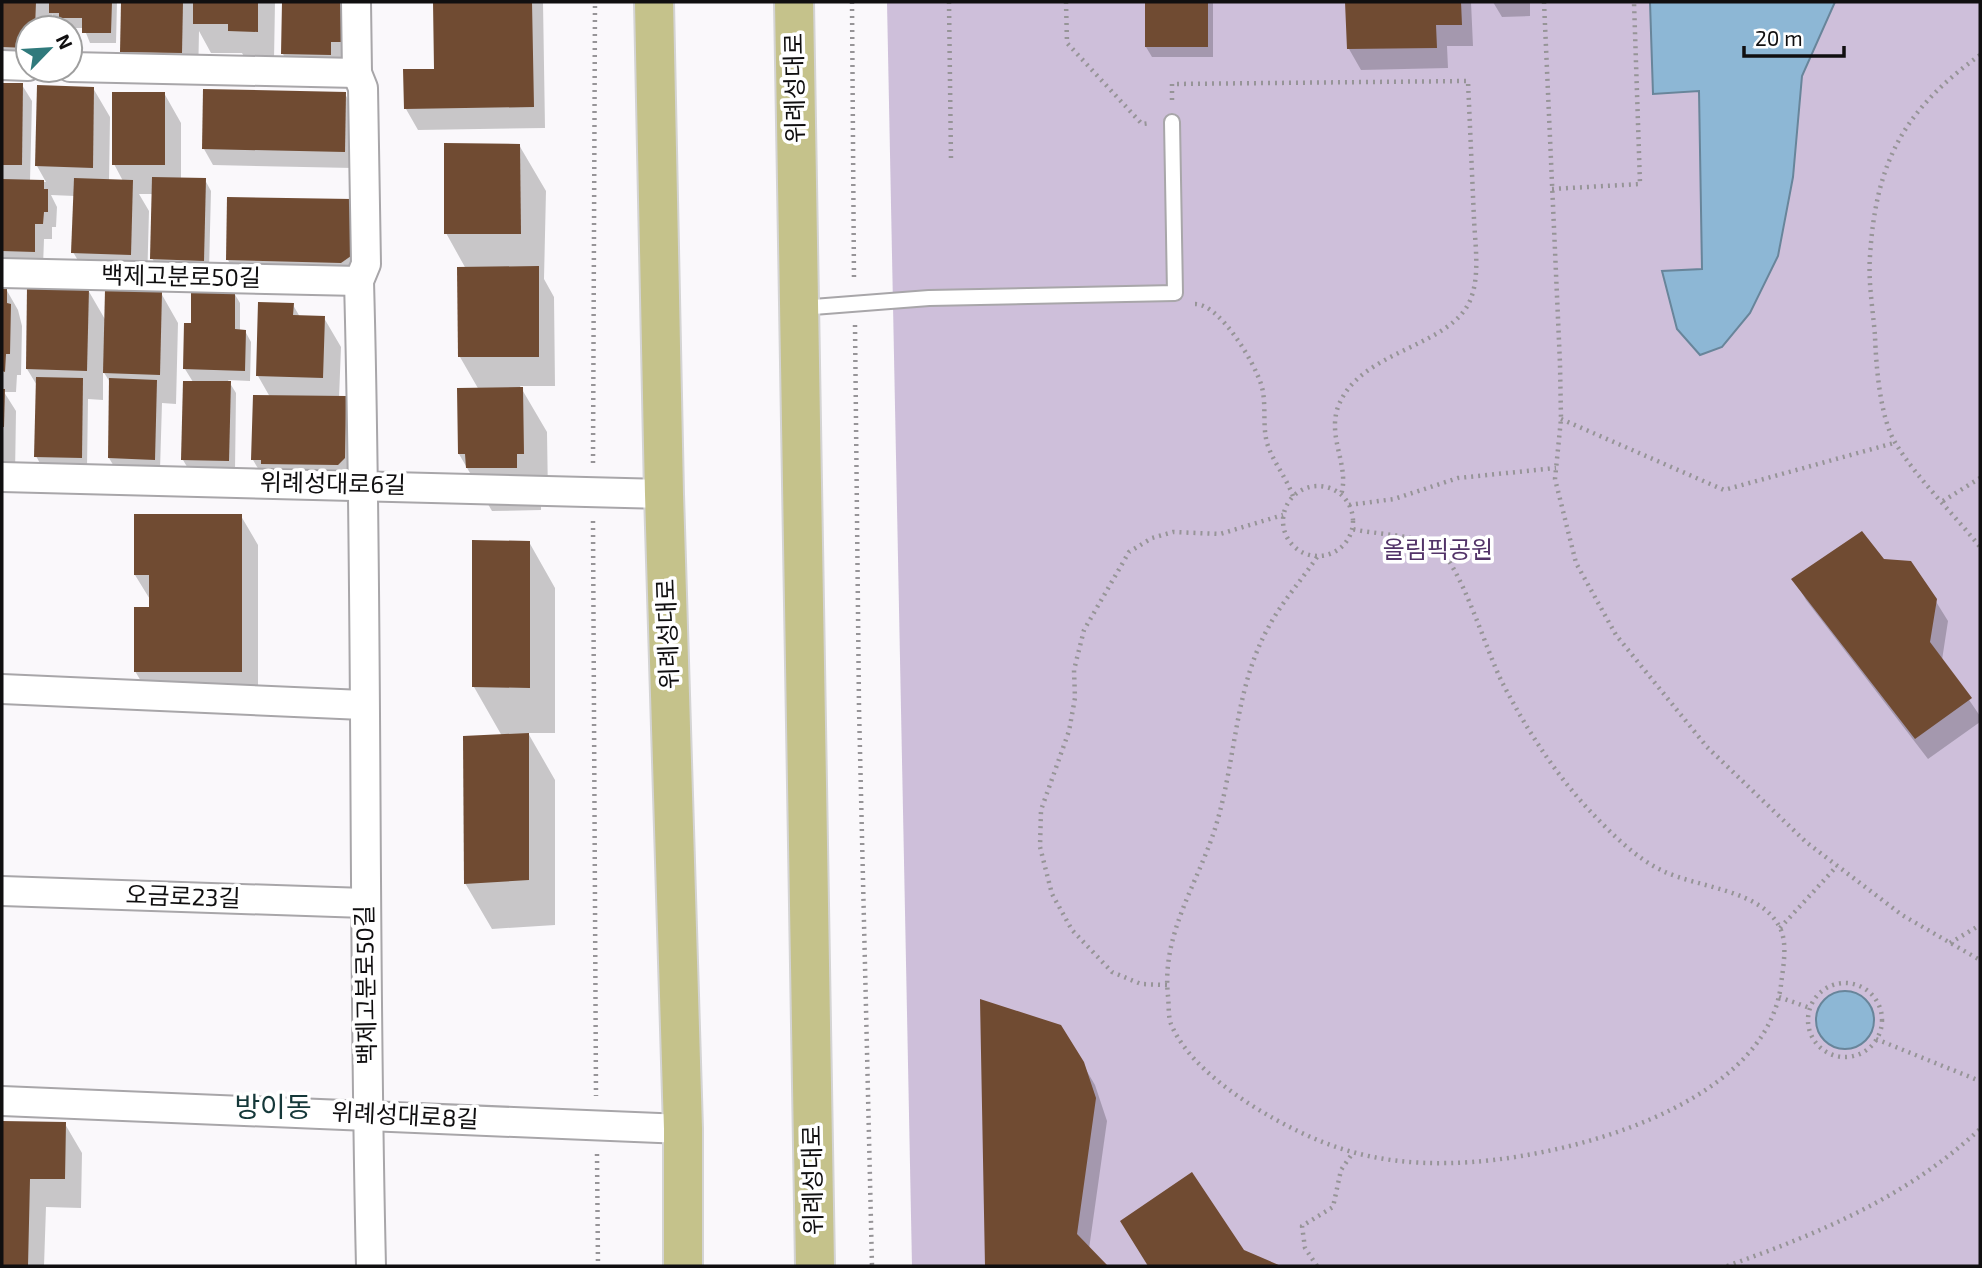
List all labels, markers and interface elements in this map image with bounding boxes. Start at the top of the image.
north arrow [14,14,84,84]
scale bar [1744,14,1844,58]
text: 20 m [1755,25,1803,50]
text: N [52,31,78,53]
street label: 위례성대로 [778,33,809,143]
street label: 백제고분로50길 [101,260,261,291]
street label: 위례성대로6길 [260,467,406,498]
park label: 올림픽공원 [1383,534,1493,563]
street label: 위례성대로 [650,578,683,690]
street label: 오금로23길 [125,879,241,912]
street label: 백제고분로50길 [349,905,380,1065]
district label: 방이동 [234,1089,312,1123]
street label: 위례성대로8길 [331,1096,479,1133]
street label: 위례성대로 [796,1125,827,1235]

